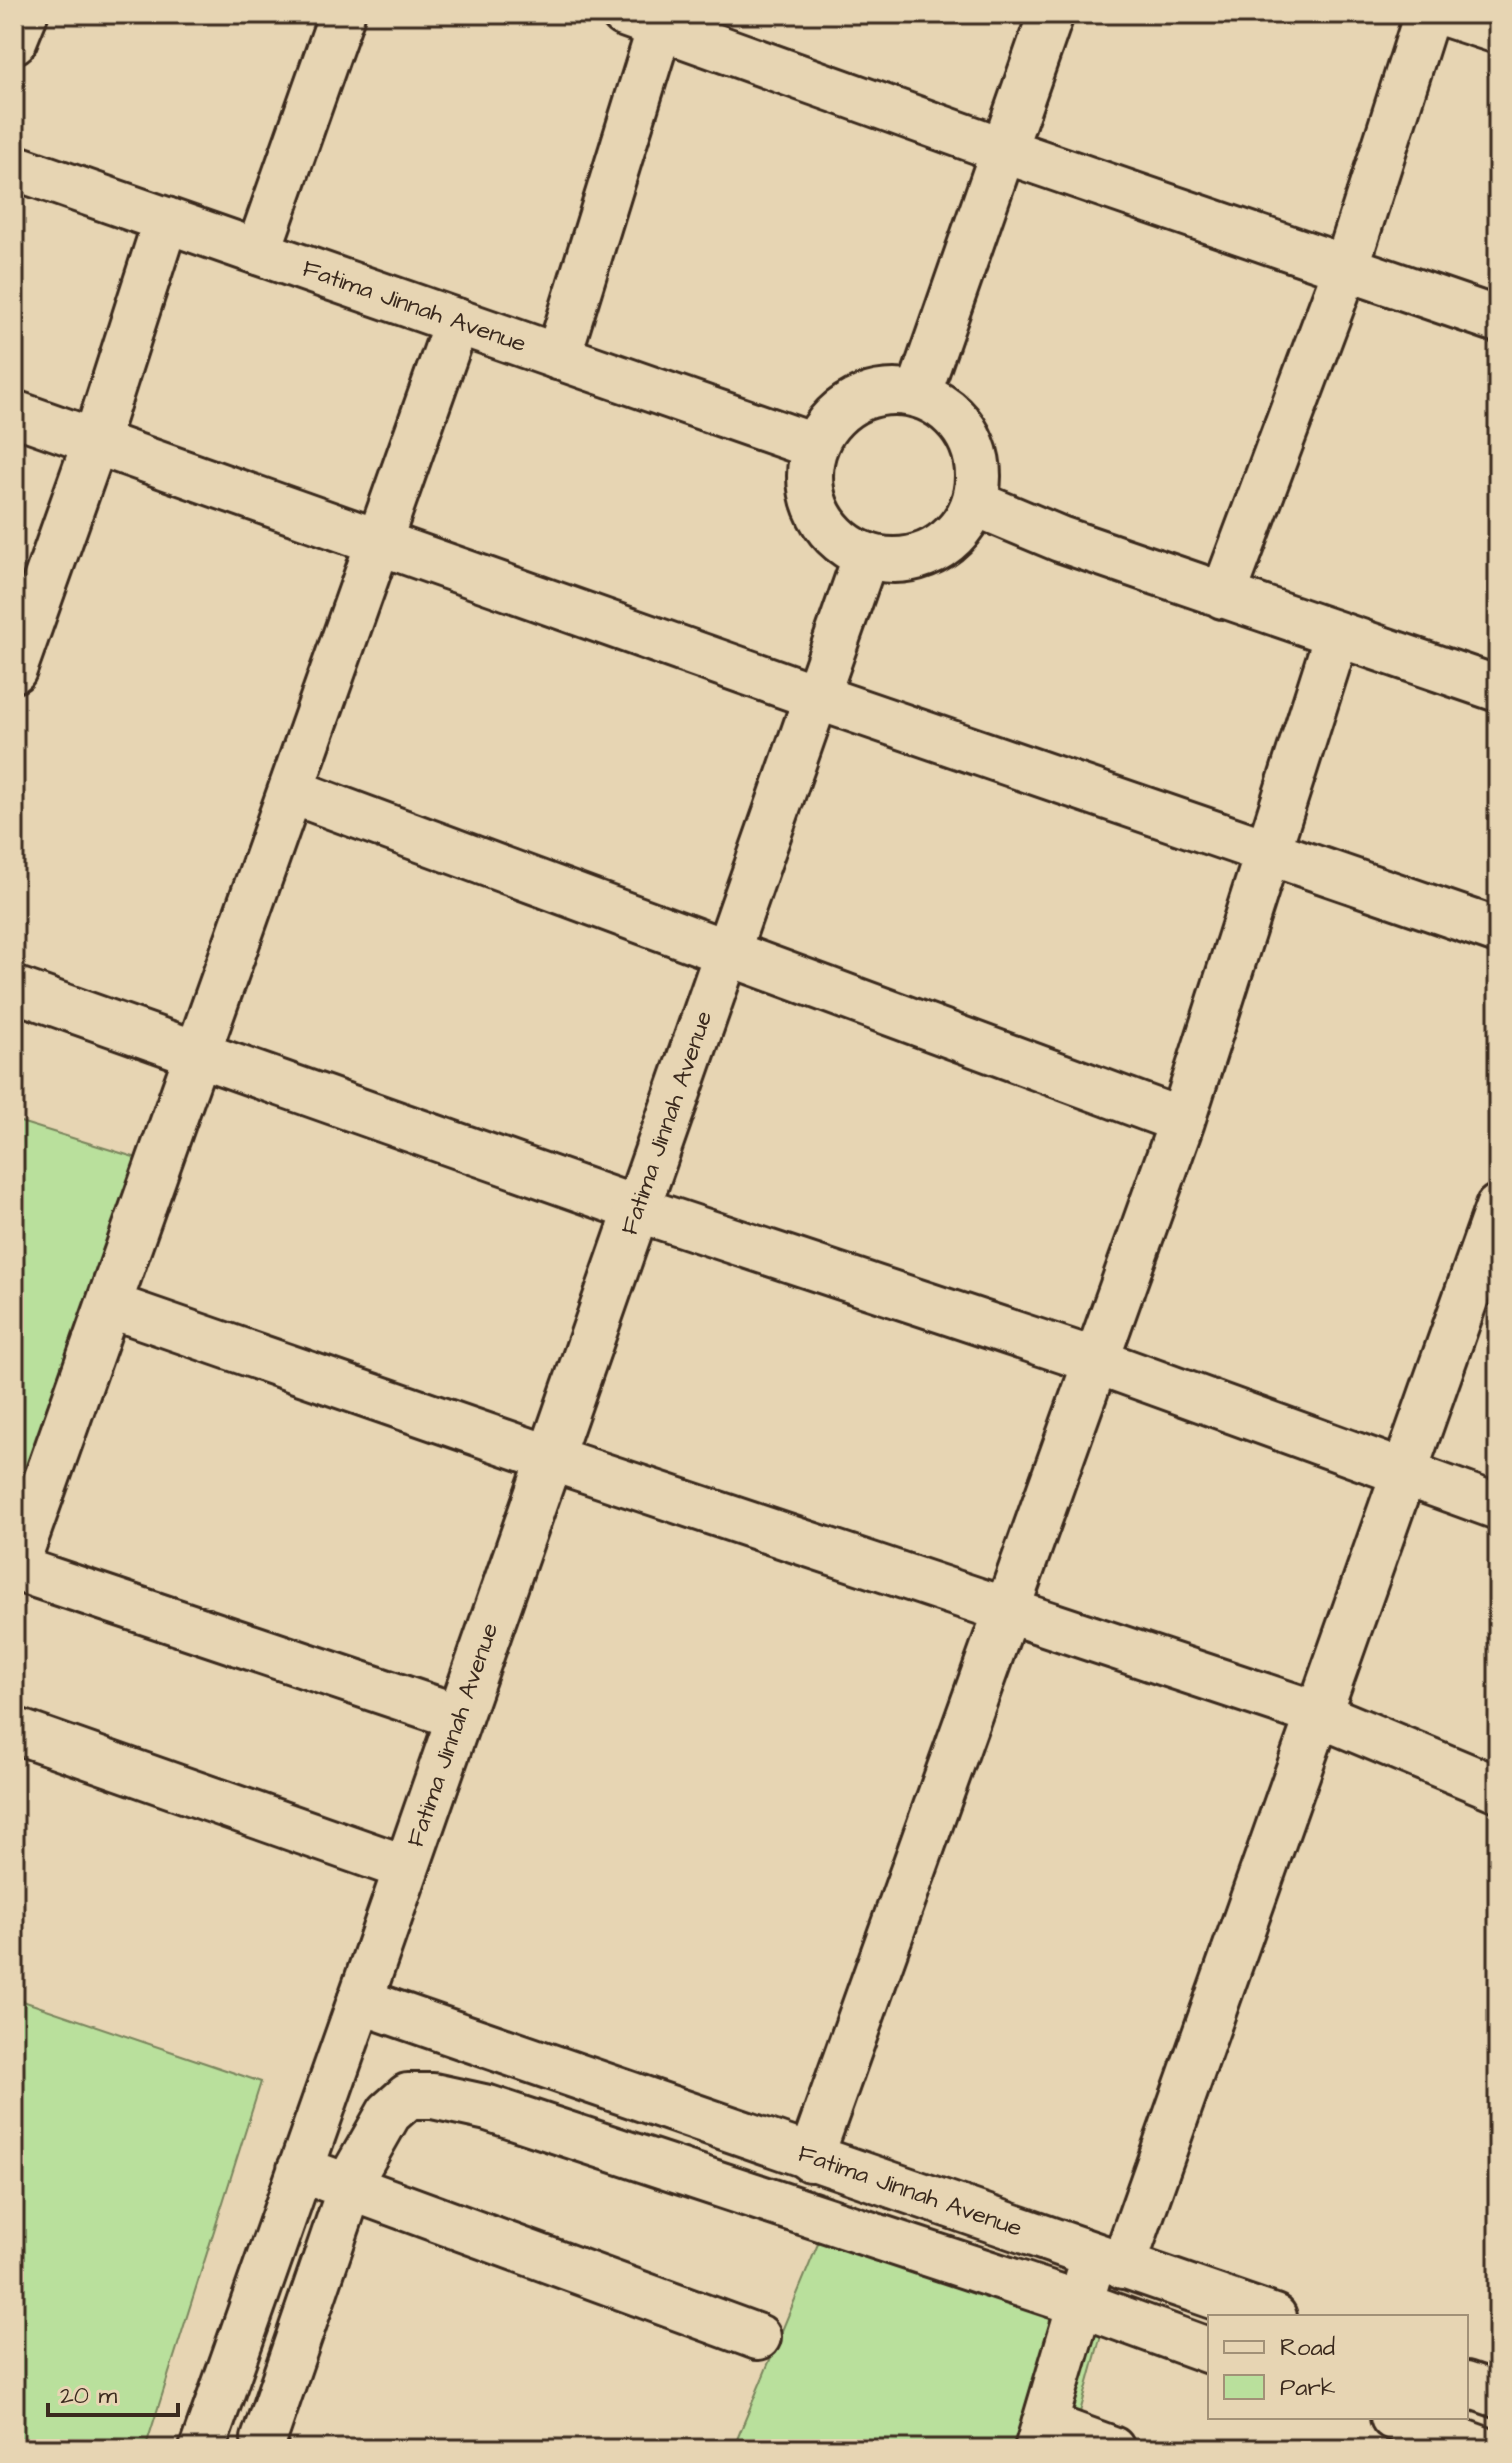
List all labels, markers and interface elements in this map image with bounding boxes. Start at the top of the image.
street label: Fatima Jinnah Avenue [298,252,531,361]
street label: Fatima Jinnah Avenue [613,1007,721,1239]
street label: Fatima Jinnah Avenue [399,1619,507,1851]
street label: Fatima Jinnah Avenue [794,2137,1027,2246]
legend [1208,2315,1468,2419]
text: Road [1280,2331,1335,2365]
scale bar [48,2367,178,2417]
text: Park [1280,2371,1336,2405]
text: 20 m [60,2379,117,2413]

